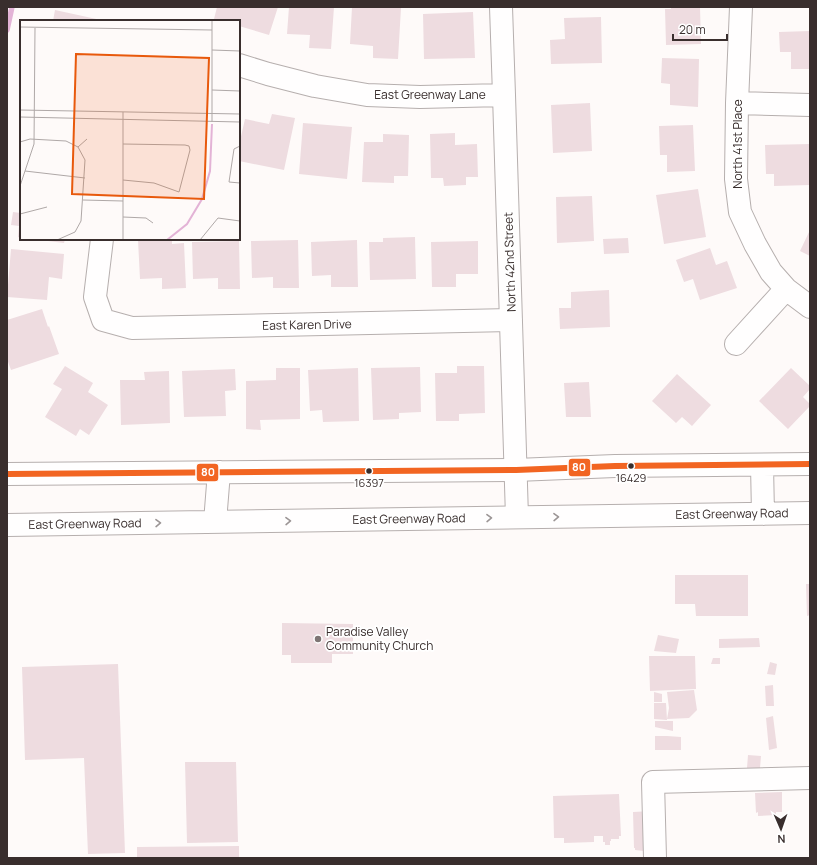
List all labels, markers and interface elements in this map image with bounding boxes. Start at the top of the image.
scale bar [673,16,727,42]
inset map [20,20,240,240]
text: 20 m [679,21,706,38]
street label: East Greenway Lane [374,86,486,103]
street label: North 41st Place [729,99,746,189]
street label: North 42nd Street [499,212,520,312]
street label: East Karen Drive [262,315,352,334]
line badge: 80 [568,458,591,477]
text: 80 [572,459,586,474]
marker: 16429 [626,461,636,471]
line badge: 80 [196,463,219,482]
text: 80 [201,464,215,479]
marker: 16397 [364,466,374,476]
place label: 16429 [616,470,647,485]
place label: 16397 [354,475,384,490]
street label: East Greenway Road [675,504,789,523]
street label: East Greenway Road [352,509,466,528]
one-way arrow [553,513,559,521]
street label: East Greenway Road [28,514,142,533]
one-way arrow [486,514,492,522]
one-way arrow [285,517,291,525]
one-way arrow [155,519,161,527]
place label: Paradise Valley Community Church [326,623,433,654]
marker: Paradise Valley Community Church [313,634,323,644]
north arrow [761,809,801,849]
text: N [777,832,786,847]

